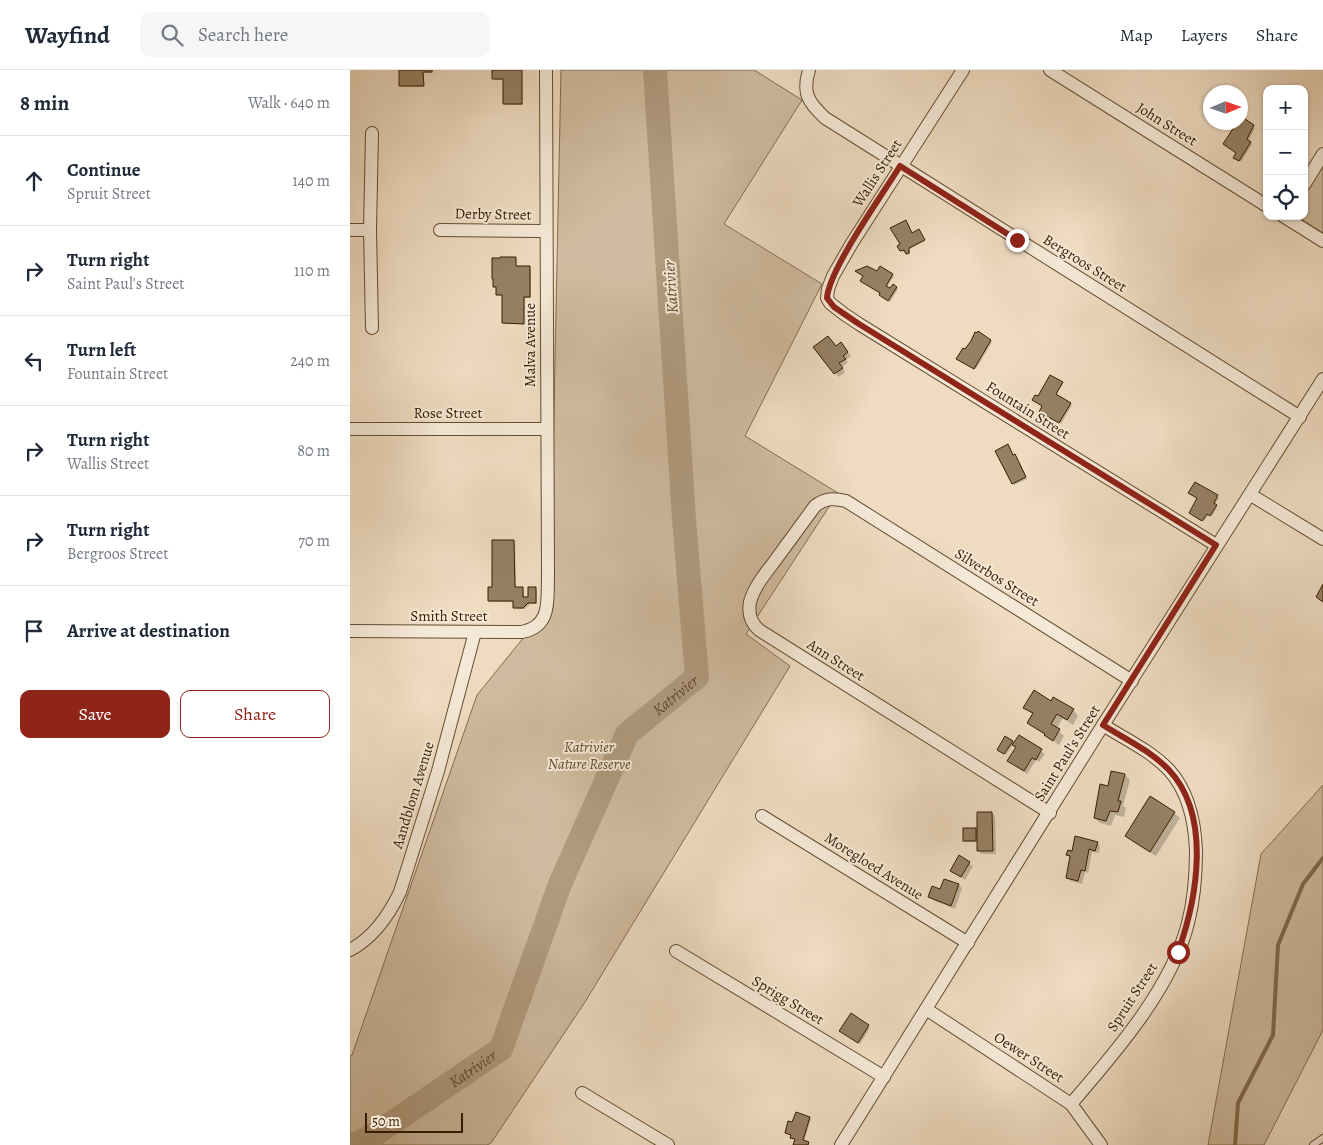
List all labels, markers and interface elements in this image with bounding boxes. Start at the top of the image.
search box [140,12,490,57]
text: Wayfind [25,19,110,51]
icon: search [158,21,186,49]
text: Search here [198,22,288,48]
text: Map [1120,23,1153,47]
text: Layers [1181,23,1228,47]
text: Share [1256,23,1298,47]
north arrow [1203,85,1248,130]
map controls [1263,85,1308,220]
button: + [1263,85,1308,130]
text: 8 min [20,89,69,117]
text: Walk · 640 m [248,92,330,114]
street label: John Street [1133,98,1201,150]
button: − [1263,130,1308,175]
street label: Wallis Street [847,135,906,212]
text: Continue [67,157,141,183]
icon: ahead [20,167,48,195]
text: 140 m [292,170,330,192]
button: locate [1263,175,1308,220]
text: Spruit Street [67,183,151,205]
street label: Derby Street [454,203,532,225]
route end [1006,229,1029,252]
street label: Bergroos Street [1039,229,1131,297]
text: Turn right [67,247,149,273]
icon: right [20,257,48,285]
water label: Katrivier [658,259,684,314]
text: 110 m [294,260,330,282]
text: Saint Paul's Street [67,273,185,295]
street label: Malva Avenue [520,303,540,387]
text: Turn left [67,337,136,363]
icon: left [20,347,48,375]
text: 240 m [290,350,330,372]
text: Fountain Street [67,363,168,385]
street label: Fountain Street [982,376,1074,444]
street label: Rose Street [414,403,482,423]
text: Turn right [67,427,149,453]
icon: right [20,437,48,465]
text: 80 m [297,440,330,462]
text: Wallis Street [67,453,149,475]
text: Turn right [67,517,149,543]
icon: right [20,527,48,555]
text: 70 m [298,530,330,552]
text: Bergroos Street [67,543,169,565]
street label: Silverbos Street [951,543,1043,611]
street label: Smith Street [410,606,488,626]
icon: arrive [20,617,48,645]
text: Arrive at destination [67,618,230,644]
street label: Ann Street [802,634,869,686]
water label: Katrivier [648,670,703,721]
button: Save [20,690,170,738]
button: Share [180,690,330,738]
street label: Saint Paul's Street [1029,701,1105,805]
park label: Katrivier Nature Reserve [548,737,631,774]
street label: Aandblom Avenue [387,739,439,852]
street label: Moregloed Avenue [821,828,927,905]
route start [1167,941,1190,964]
street label: Spruit Street [1102,958,1162,1035]
street label: Sprigg Street [748,971,828,1029]
street label: Oewer Street [990,1027,1068,1087]
water label: Katrivier [445,1045,501,1093]
scale bar [365,1110,462,1133]
text: 50 m [372,1112,400,1131]

